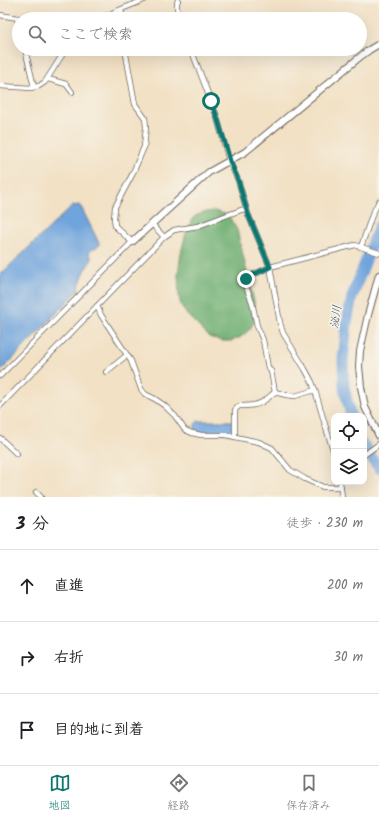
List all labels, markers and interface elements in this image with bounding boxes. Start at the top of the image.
search box [12,12,367,56]
icon: search [26,23,48,45]
text: ここで検索 [58,23,133,47]
route start [202,92,220,110]
route end [237,270,255,288]
water label: 泌川 [325,304,347,330]
map controls [331,413,367,485]
button: locate [331,413,367,449]
button: layers [331,449,367,485]
text: 3 分 [16,511,49,538]
text: 徒歩 · 230 m [286,513,363,534]
text: 直進 [54,574,84,598]
icon: ahead [16,575,38,597]
text: 200 m [327,575,363,596]
text: 右折 [54,646,84,670]
icon: right [16,647,38,669]
text: 30 m [334,647,363,668]
text: 目的地に到着 [54,718,144,742]
icon: arrive [16,719,38,741]
tab: 地図 [49,772,71,815]
tab: 経路 [168,772,190,815]
tab: 保存済み [287,772,331,815]

